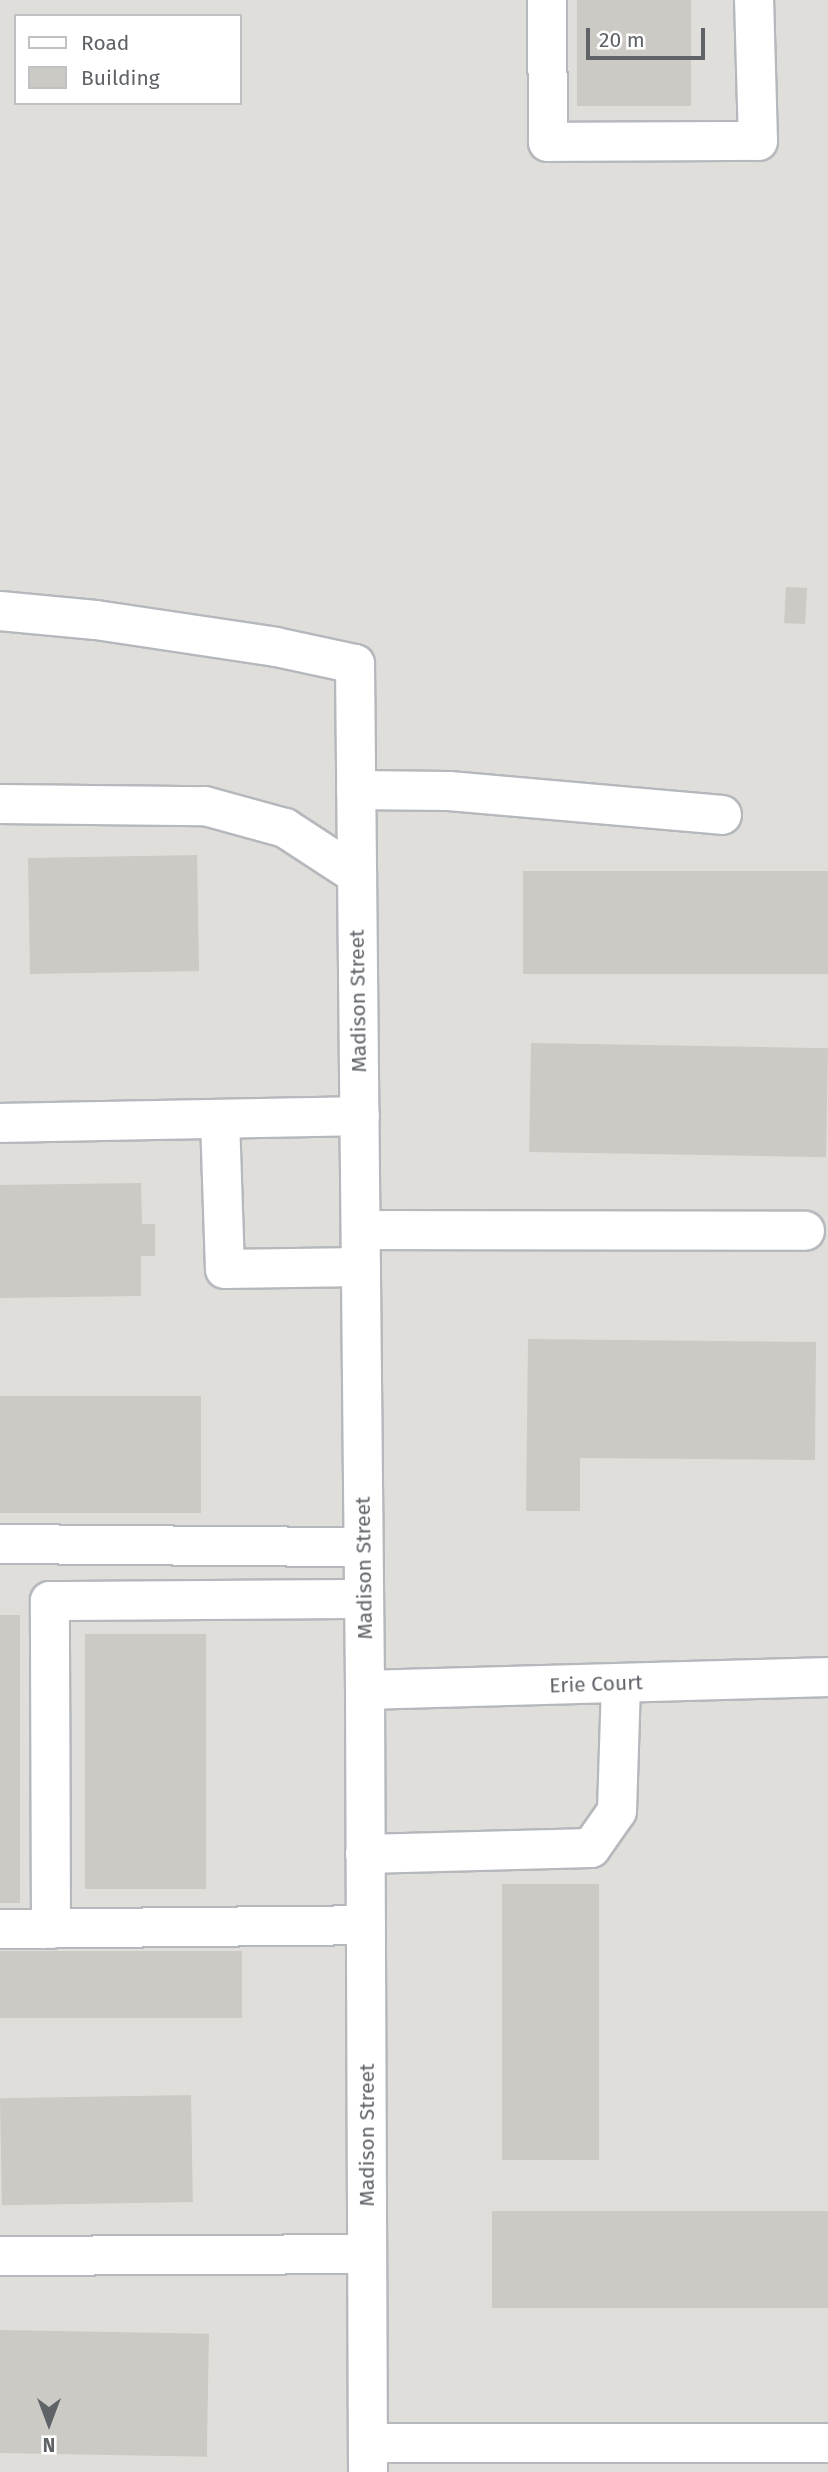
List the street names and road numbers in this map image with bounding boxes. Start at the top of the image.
street label: Madison Street [344,929,372,1073]
street label: Madison Street [350,1496,378,1640]
street label: Erie Court [549,1670,643,1698]
street label: Madison Street [354,2063,380,2207]

